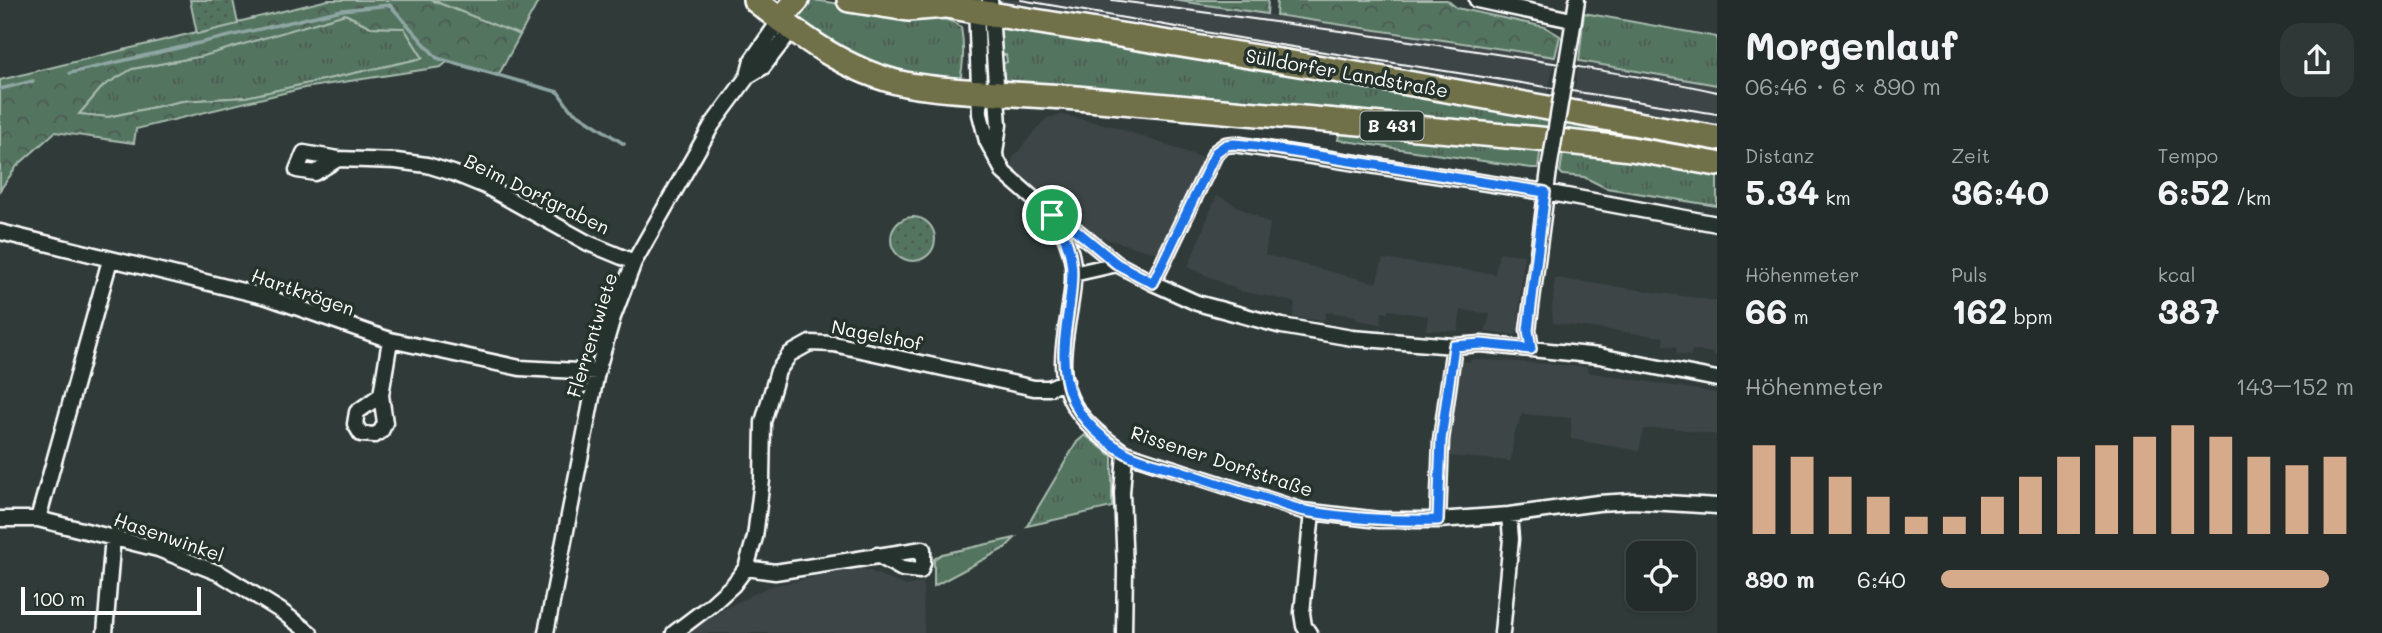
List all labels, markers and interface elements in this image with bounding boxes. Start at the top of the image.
text: Morgenlauf [1745,20,1957,70]
button: share [2280,23,2354,97]
street label: Sülldorfer Landstraße [1244,42,1450,103]
text: 06:46 · 6 × 890 m [1745,71,1941,101]
road number: B 431 [1360,112,1424,140]
text: Distanz [1745,143,1814,168]
text: Zeit [1951,143,1990,168]
text: Tempo [2158,143,2218,168]
street label: Beim Dorfgraben [460,148,614,240]
text: 5.34 [1745,168,1819,214]
text: 36:40 [1951,168,2049,214]
text: 6:52 [2158,168,2230,214]
pin [1022,185,1082,245]
text: km [1819,185,1851,210]
text: /km [2230,185,2271,210]
icon: arrive [1033,196,1071,234]
street label: Hartkrögen [248,262,358,321]
text: Höhenmeter [1745,262,1859,287]
text: Puls [1951,262,1987,287]
text: kcal [2158,262,2196,287]
street label: Flerrentwiete [561,269,622,400]
text: 66 [1745,287,1787,333]
text: 162 [1951,287,2008,333]
text: 387 [2158,287,2220,333]
text: m [1787,304,1809,329]
text: bpm [2008,304,2053,329]
street label: Nagelshof [830,313,925,356]
text: Höhenmeter [1745,371,1883,401]
text: 143–152 m [2236,371,2354,401]
street label: Rissener Dorfstraße [1128,419,1316,502]
street label: Hasenwinkel [111,506,227,567]
map controls [1626,541,1696,611]
button: locate [1626,541,1696,611]
text: 890 m [1745,564,1814,594]
text: 6:40 [1857,564,1906,594]
scale bar [21,584,201,616]
text: 100 m [32,586,85,611]

